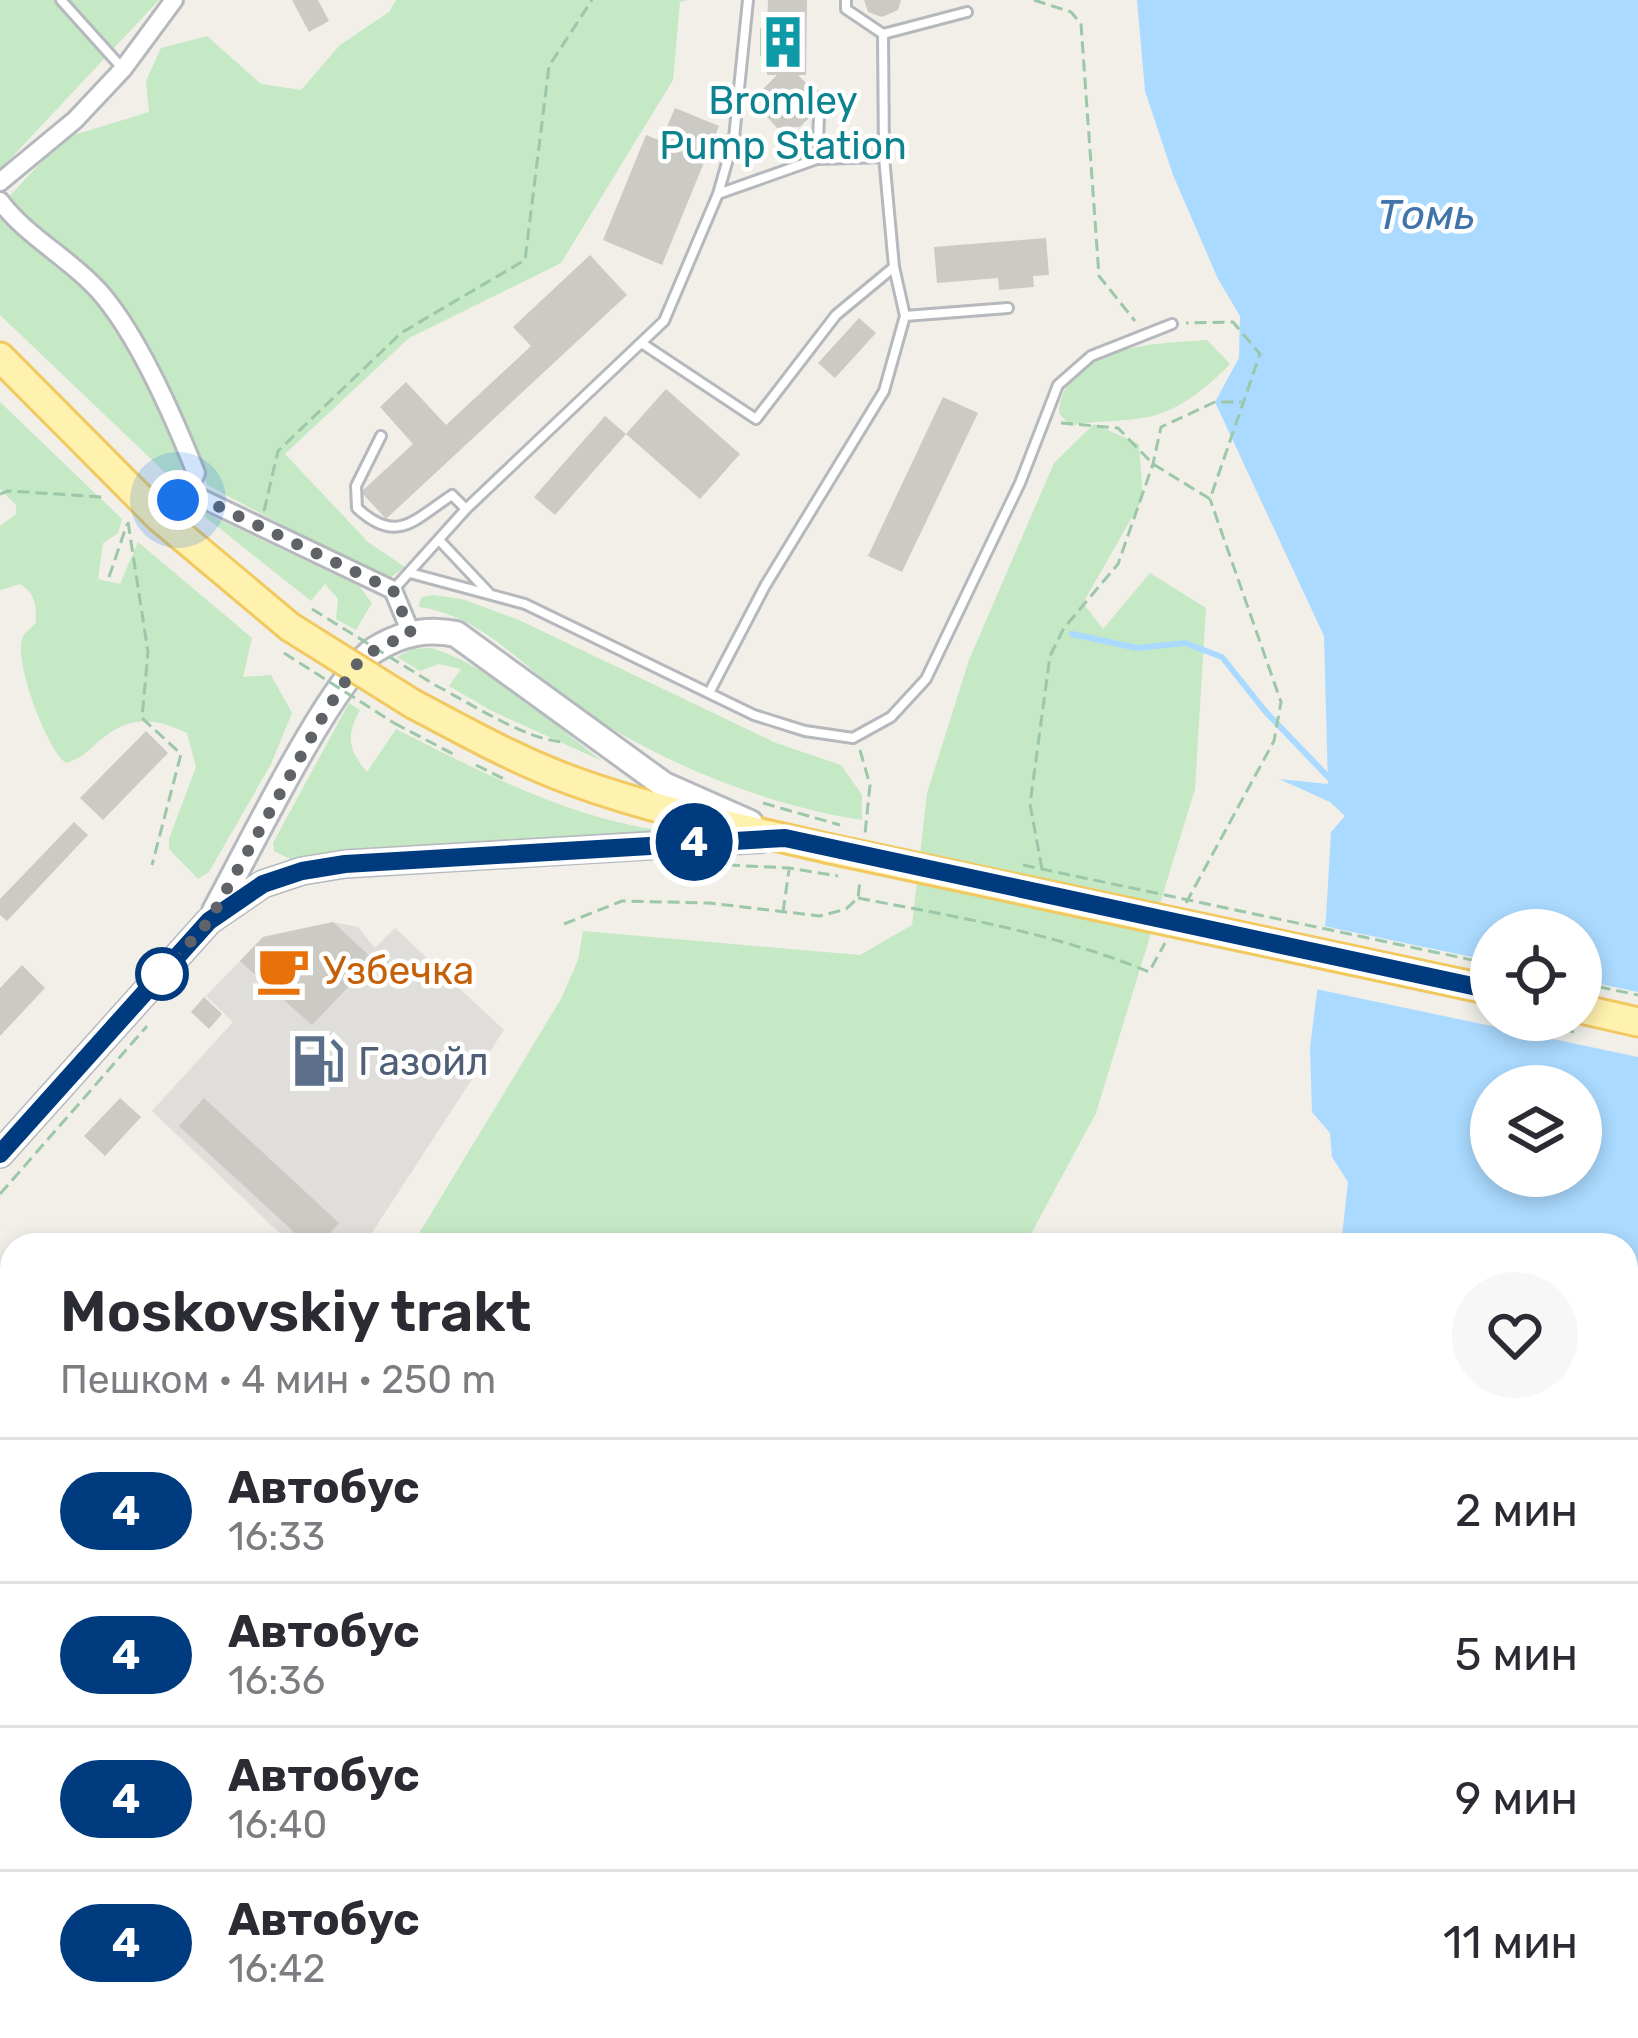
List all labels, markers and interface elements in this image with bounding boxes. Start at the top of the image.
building icon: Bromley Pump Station [754,13,812,71]
place label: Bromley Pump Station [659,78,907,169]
water label: Томь [1377,190,1475,240]
your location [148,470,208,530]
line badge: 4 [655,803,733,881]
text: 4 [680,817,708,867]
map controls [1470,909,1602,1197]
button: locate [1470,909,1602,1041]
cafe icon: Узбечка [254,941,312,999]
place label: Узбечка [323,948,474,994]
unlabelled marker [137,949,187,999]
fuel station icon: Газойл [289,1032,347,1090]
place label: Газойл [358,1039,489,1085]
button: layers [1470,1065,1602,1197]
button: heart [1452,1272,1578,1398]
text: Moskovskiy trakt [60,1278,531,1345]
text: Пешком · 4 мин · 250 m [60,1357,496,1403]
text: Автобус [228,1461,420,1514]
text: 2 мин [1455,1484,1578,1537]
text: 4 [112,1486,140,1536]
text: 16:33 [228,1514,325,1560]
text: Автобус [228,1605,420,1658]
text: 5 мин [1455,1628,1578,1681]
text: 4 [112,1630,140,1680]
text: 16:36 [228,1658,325,1704]
text: Автобус [228,1749,420,1802]
text: 9 мин [1455,1772,1578,1825]
text: 4 [112,1774,140,1824]
text: 16:40 [228,1802,327,1848]
text: Автобус [228,1893,420,1946]
text: 11 мин [1443,1916,1578,1969]
text: 4 [112,1918,140,1968]
text: 16:42 [228,1946,325,1992]

